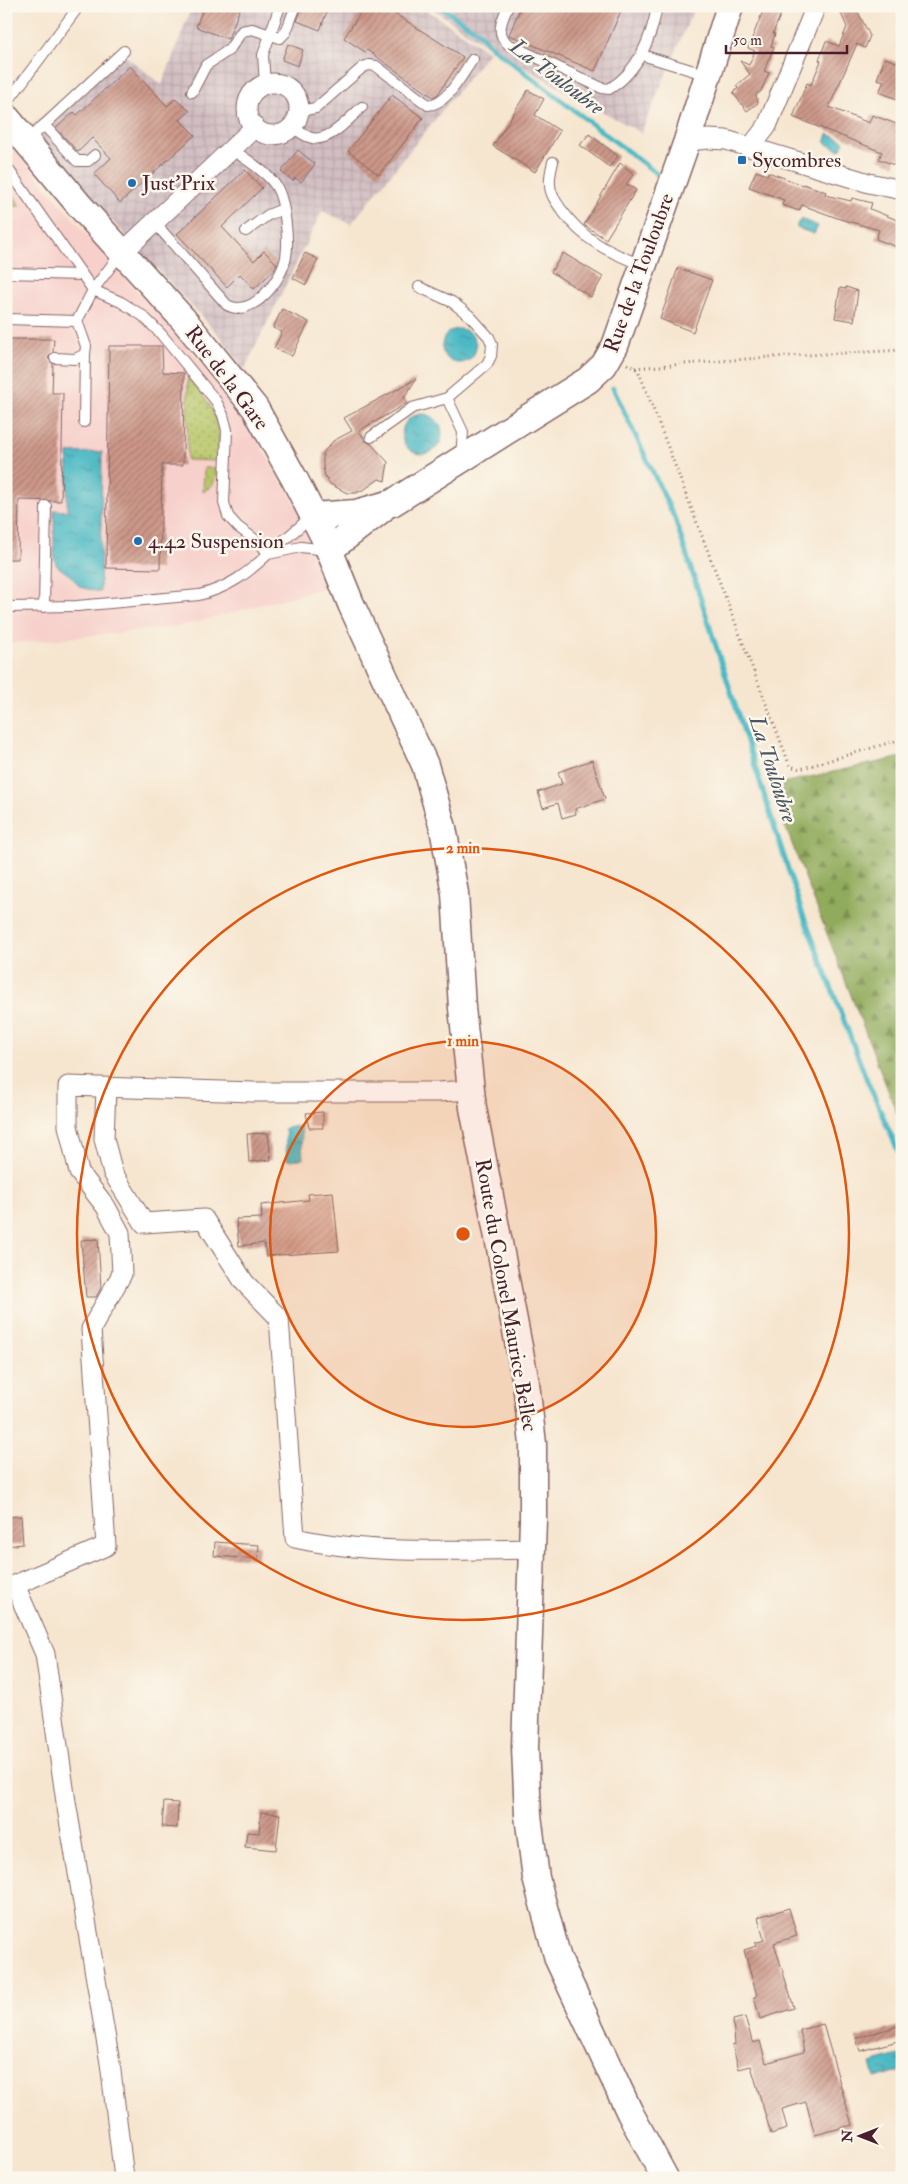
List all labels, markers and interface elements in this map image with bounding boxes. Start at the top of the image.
scale bar [726,22,847,54]
text: 50 m [733,31,762,50]
water label: La Touloubre [504,32,610,122]
place label: Sycombres [752,147,841,174]
marker: Sycombres [736,154,748,166]
place label: Just’Prix [141,170,216,197]
marker: Just’Prix [126,177,138,189]
street label: Rue de la Touloubre [598,189,680,356]
street label: Rue de la Gare [179,320,275,436]
place label: 4.42 Suspension [148,528,284,555]
marker: 4.42 Suspension [132,535,144,547]
water label: La Touloubre [742,711,804,827]
text: 2 min [446,839,480,858]
text: 1 min [447,1032,479,1051]
street label: Route du Colonel Maurice Bellec [469,1156,543,1434]
centre of rings [454,1225,472,1243]
north arrow [836,2112,886,2162]
text: N [839,2129,856,2143]

